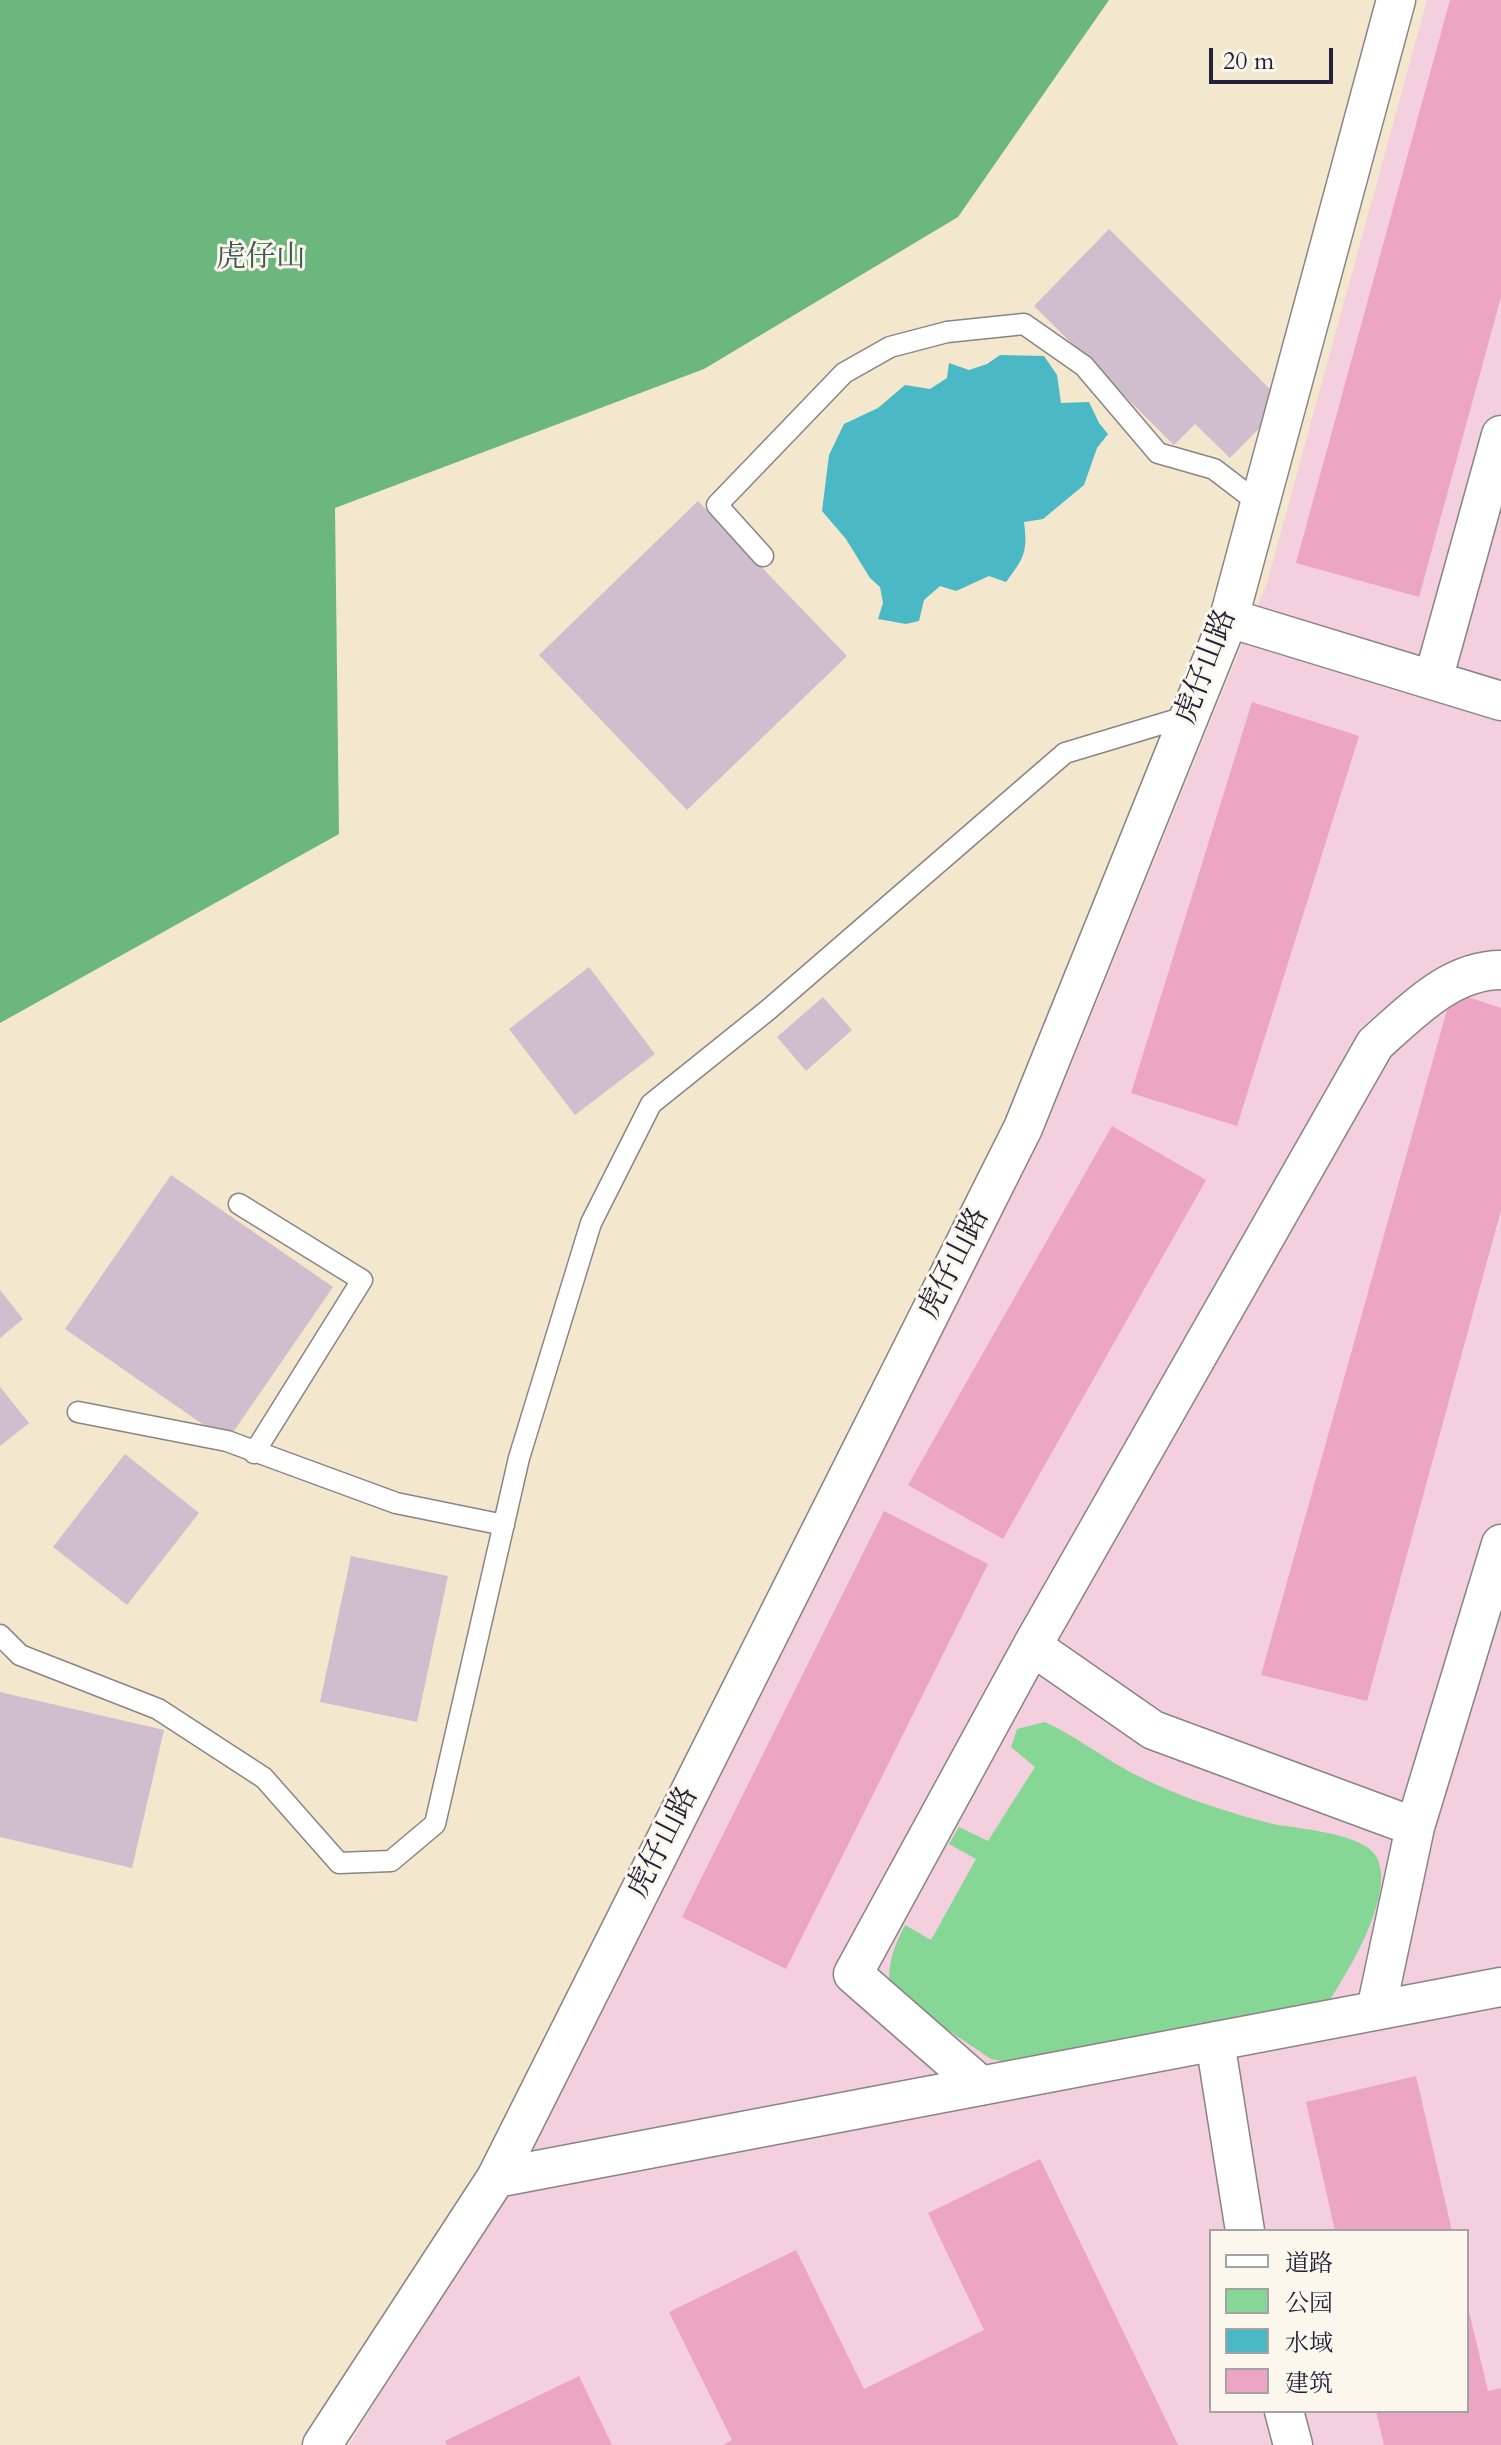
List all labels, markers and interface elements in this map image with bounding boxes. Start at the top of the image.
scale bar [1213,32,1337,82]
text: 20 m [1223,45,1274,78]
park label: 虎仔山 [216,241,306,277]
street label: 虎仔山路 [1169,605,1245,729]
street label: 虎仔山路 [912,1202,998,1326]
street label: 虎仔山路 [621,1781,707,1905]
legend [1209,2229,1469,2413]
text: 道路 [1285,2247,1333,2280]
text: 公园 [1285,2287,1333,2320]
text: 水域 [1285,2327,1333,2360]
text: 建筑 [1285,2367,1333,2400]

